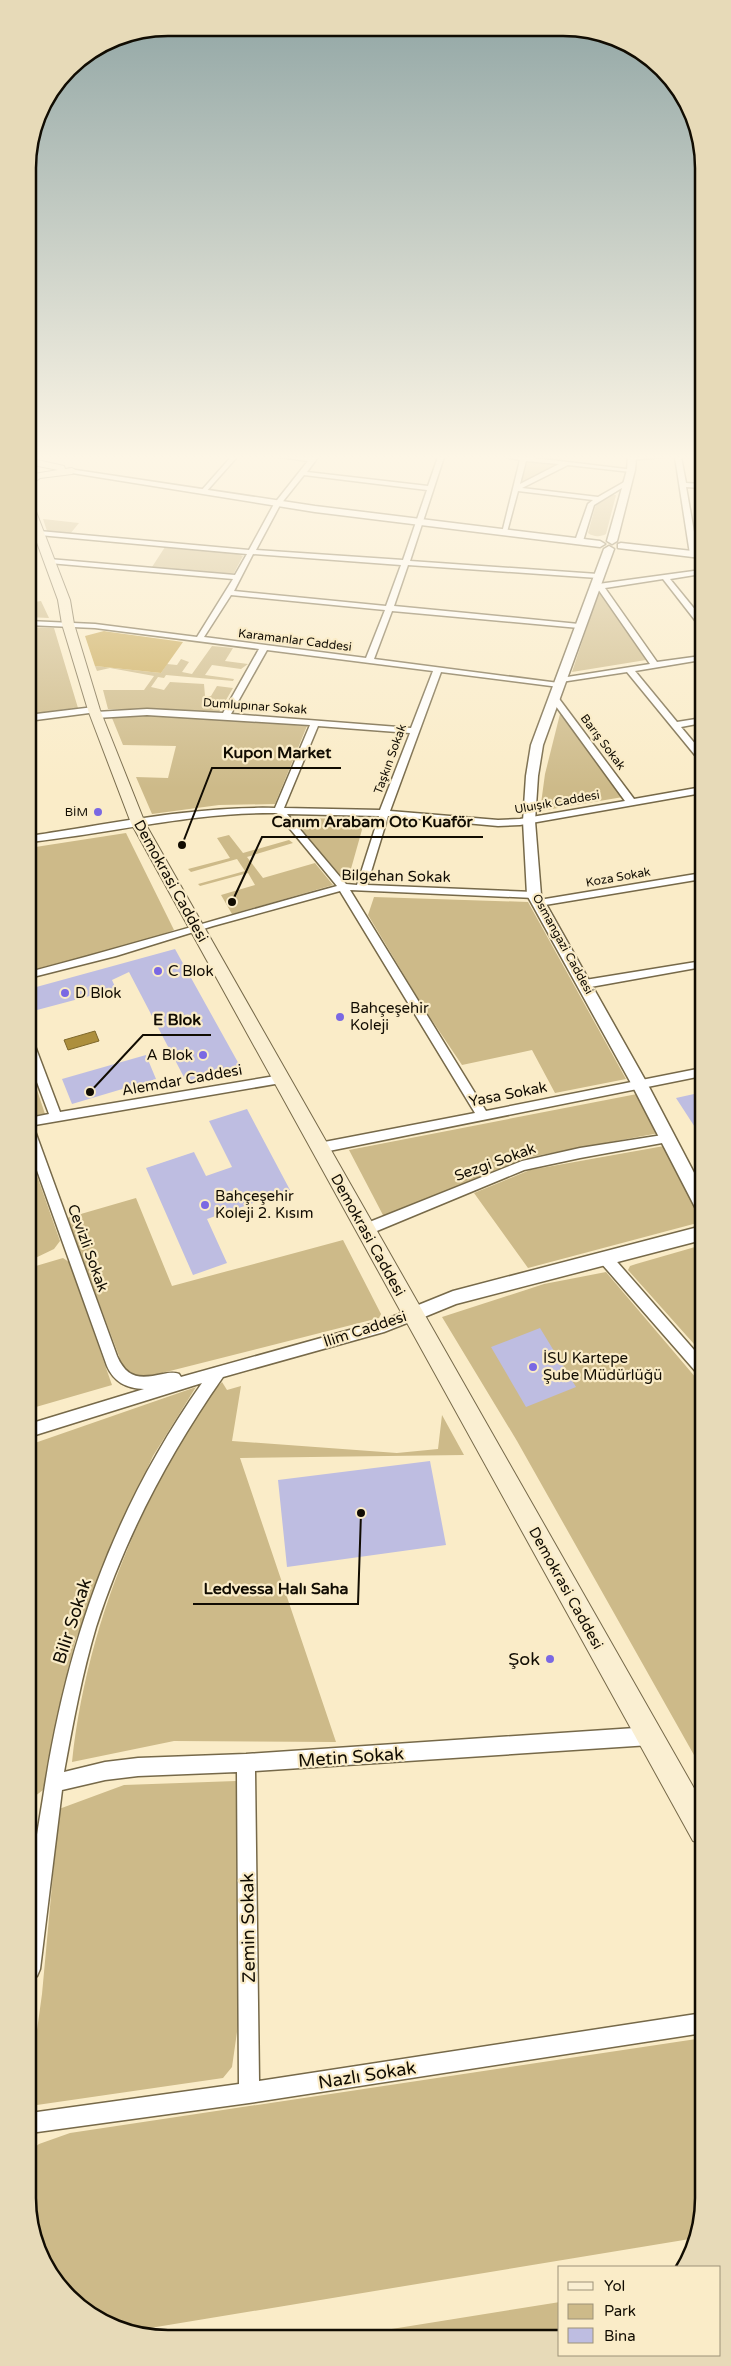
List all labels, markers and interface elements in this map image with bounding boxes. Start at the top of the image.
street label: Karamanlar Caddesi [237,626,353,654]
street label: Dumlupınar Sokak [203,695,308,717]
street label: Barış Sokak [578,711,629,773]
street label: Taşkın Sokak [371,722,409,796]
callout: Kupon Market [212,737,341,768]
text: Kupon Market [223,743,332,763]
street label: Uluışık Caddesi [513,788,601,816]
place label: BİM [65,805,88,819]
marker: BİM [92,806,104,818]
callout: Canım Arabam Oto Kuaför [262,806,483,837]
text: Canım Arabam Oto Kuaför [271,812,473,832]
street label: Demokrasi Caddesi [130,817,212,945]
street label: Koza Sokak [584,864,652,890]
street label: Bilgehan Sokak [341,866,451,886]
street label: Osmangazi Caddesi [530,891,596,997]
place label: C Blok [168,962,214,980]
marker: C Blok [152,965,164,977]
place label: D Blok [75,984,122,1002]
marker: D Blok [59,987,71,999]
place label: Bahçeşehir Koleji [350,999,429,1034]
callout: E Blok [143,1004,211,1035]
text: E Blok [153,1010,201,1030]
marker: Bahçeşehir Koleji [334,1011,346,1023]
place label: A Blok [147,1046,193,1064]
marker: A Blok [197,1049,209,1061]
street label: Alemdar Caddesi [120,1061,244,1099]
street label: Yasa Sokak [467,1078,549,1110]
street label: Sezgi Sokak [452,1139,538,1185]
street label: Demokrasi Caddesi [327,1171,409,1299]
place label: Bahçeşehir Koleji 2. Kısım [215,1187,314,1222]
marker: Bahçeşehir Koleji 2. Kısım [199,1199,211,1211]
street label: Cevizli Sokak [64,1202,112,1294]
street label: İlim Caddesi [321,1307,409,1351]
place label: İSU Kartepe Şube Müdürlüğü [543,1349,662,1384]
marker: İSU Kartepe Şube Müdürlüğü [527,1361,539,1373]
street label: Demokrasi Caddesi [525,1524,607,1652]
callout: Ledvessa Halı Saha [193,1573,358,1604]
street label: Bilir Sokak [48,1575,96,1667]
text: Ledvessa Halı Saha [203,1579,349,1599]
place label: Şok [508,1648,540,1670]
marker: Şok [544,1653,556,1665]
street label: Metin Sokak [297,1742,405,1772]
street label: Zemin Sokak [236,1873,260,1983]
street label: Nazlı Sokak [317,2056,418,2094]
legend [558,2266,721,2356]
text: Yol [604,2277,625,2295]
text: Park [604,2302,636,2320]
text: Bina [604,2327,636,2345]

